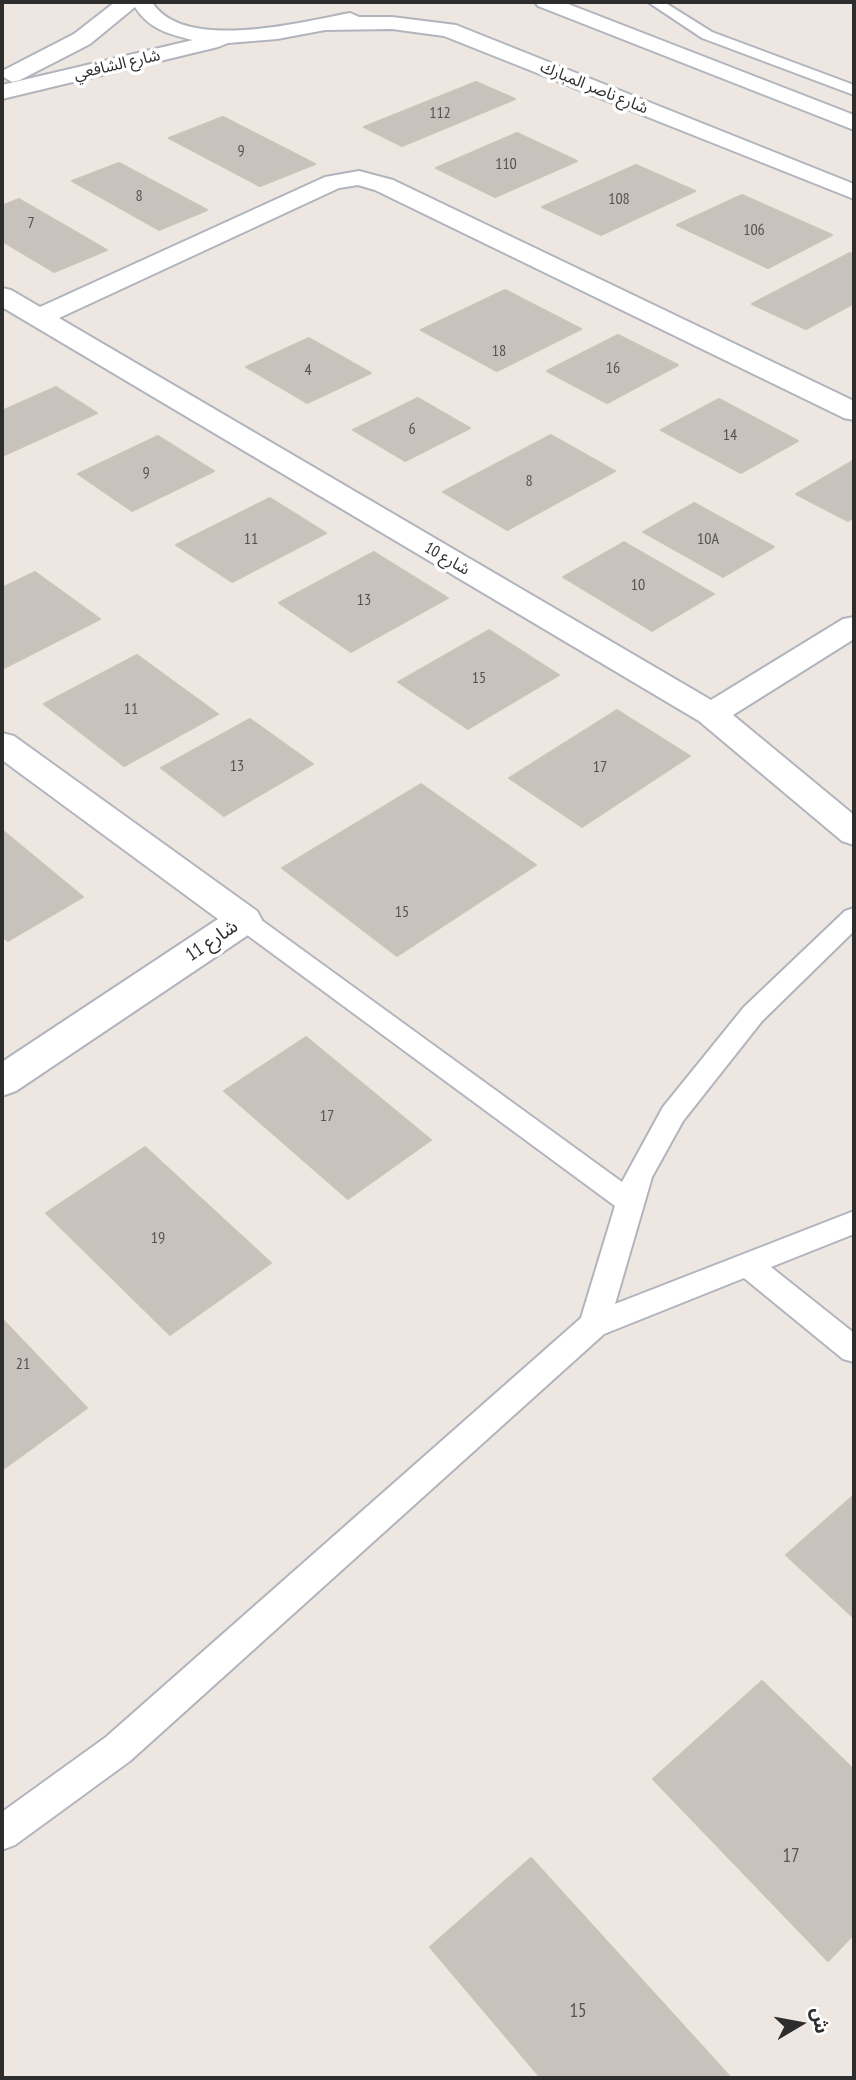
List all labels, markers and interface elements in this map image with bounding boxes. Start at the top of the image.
street label: شارع الشافعي [72,46,162,84]
street label: شارع ناصر المبارك [537,58,651,118]
house number: 112 [429,103,451,123]
house number: 9 [237,141,245,161]
house number: 110 [495,154,517,174]
house number: 8 [135,186,143,206]
house number: 108 [608,189,630,209]
house number: 7 [27,213,35,233]
house number: 106 [743,220,765,240]
house number: 18 [492,341,506,361]
house number: 16 [606,358,620,378]
house number: 4 [304,360,312,380]
house number: 6 [408,419,416,439]
house number: 14 [723,425,737,445]
house number: 9 [142,463,150,483]
house number: 8 [525,471,533,491]
house number: 11 [244,529,258,549]
house number: 10A [697,529,719,549]
street label: شارع 10 [421,538,473,580]
house number: 10 [631,575,645,595]
house number: 13 [357,590,371,610]
house number: 15 [472,668,486,688]
house number: 11 [124,699,138,719]
house number: 13 [230,756,244,776]
house number: 17 [593,757,607,777]
house number: 15 [395,902,409,922]
street label: شارع 11 [182,915,242,967]
house number: 17 [320,1106,334,1126]
house number: 19 [151,1228,165,1248]
house number: 21 [16,1354,30,1374]
house number: 17 [782,1846,800,1868]
north arrow [765,1989,835,2059]
house number: 15 [569,2001,587,2023]
text: ش [807,2005,835,2035]

